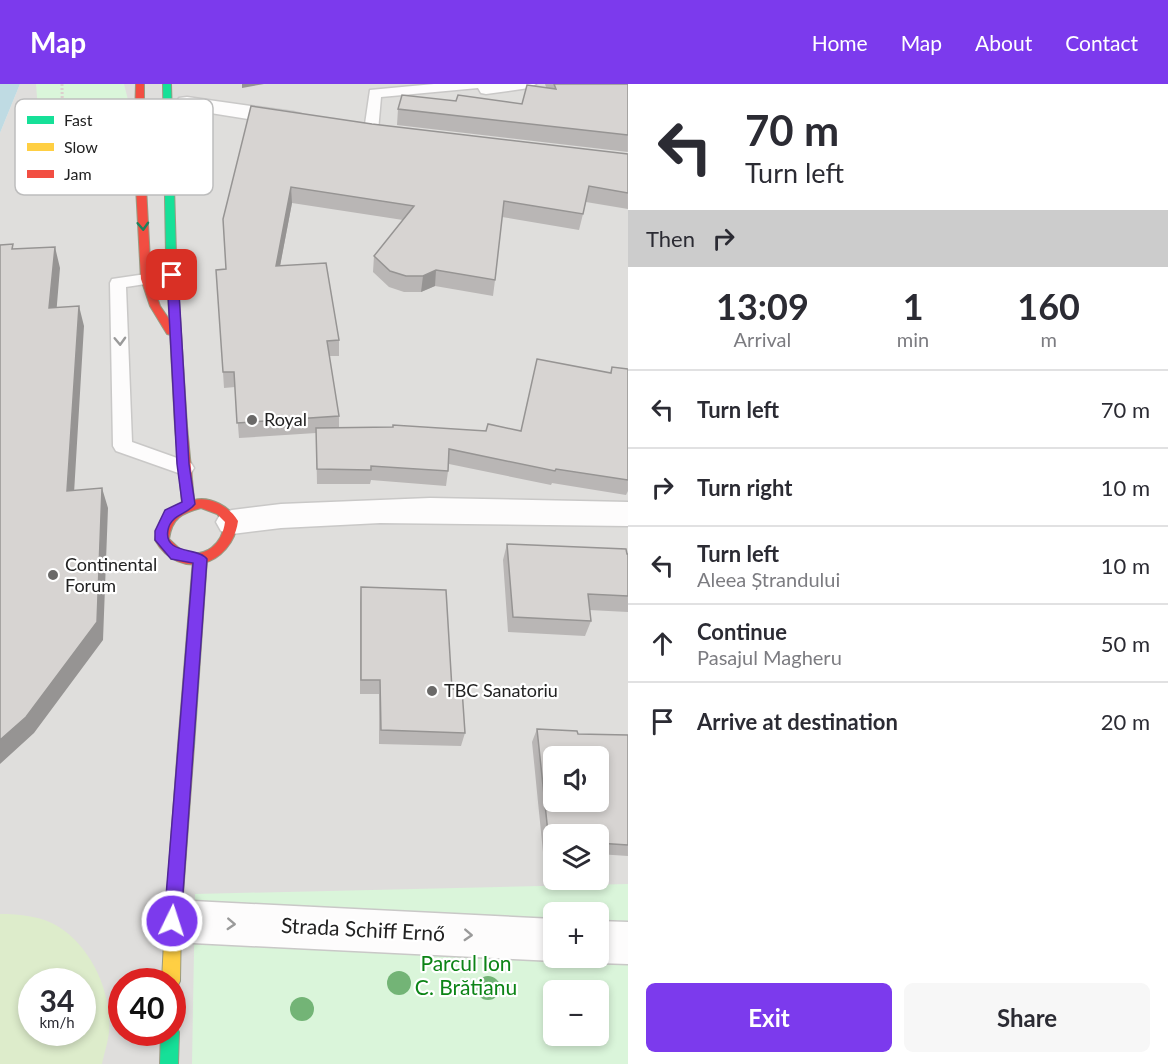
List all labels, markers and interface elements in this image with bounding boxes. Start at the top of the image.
text: Map [30,25,86,59]
text: Home [812,30,868,55]
text: Map [901,30,942,55]
text: About [975,30,1032,55]
text: Contact [1065,30,1138,55]
legend [15,99,213,195]
text: 70 m [745,105,839,155]
icon: left [646,108,724,186]
text: Fast [64,110,93,129]
text: Slow [64,137,98,156]
text: Turn left [745,156,844,189]
text: Jam [64,164,92,183]
one-way arrow [136,222,149,231]
icon: right [707,222,740,255]
text: Then [646,225,695,252]
pin [146,249,197,300]
icon: arrive [155,258,188,291]
text: 13:09 [716,284,809,328]
text: 1 [903,284,924,328]
text: 160 [1017,284,1080,328]
text: Arrival [734,327,791,351]
text: min [897,327,929,351]
text: m [1040,327,1057,351]
one-way arrow [113,337,126,346]
icon: left [646,393,679,426]
text: Turn left [697,396,779,423]
text: 70 m [1101,396,1150,423]
place label: Royal [264,408,307,430]
marker: Royal [245,413,259,427]
icon: right [646,471,679,504]
text: Turn right [697,474,792,501]
text: 10 m [1101,474,1150,501]
text: Turn left [697,540,779,567]
icon: left [646,549,679,582]
text: 10 m [1101,552,1150,579]
place label: Continental Forum [65,553,157,596]
text: Aleea Ștrandului [697,567,840,591]
marker: Continental Forum [46,568,60,582]
text: Continue [697,618,787,645]
icon: ahead [646,627,679,660]
text: 50 m [1101,630,1150,657]
text: Pasajul Magheru [697,645,842,669]
place label: TBC Sanatoriu [444,679,558,701]
marker: TBC Sanatoriu [425,684,439,698]
icon: arrive [646,705,679,738]
text: Arrive at destination [697,708,898,735]
text: 20 m [1101,708,1150,735]
map controls [543,746,609,1046]
button: sound [543,746,609,812]
button: layers [543,824,609,890]
position arrow [140,889,204,953]
button: + [543,902,609,968]
street label: Strada Schiff Ernő [280,912,446,945]
one-way arrow [226,917,235,930]
one-way arrow [463,929,472,942]
park label: Parcul Ion C. Brătianu [415,950,517,999]
speed limit sign: 40 [108,968,186,1046]
button: − [543,980,609,1046]
text: 34 [40,982,74,1018]
button: Exit [646,983,892,1052]
button: Share [904,983,1150,1052]
text: km/h [39,1013,75,1031]

